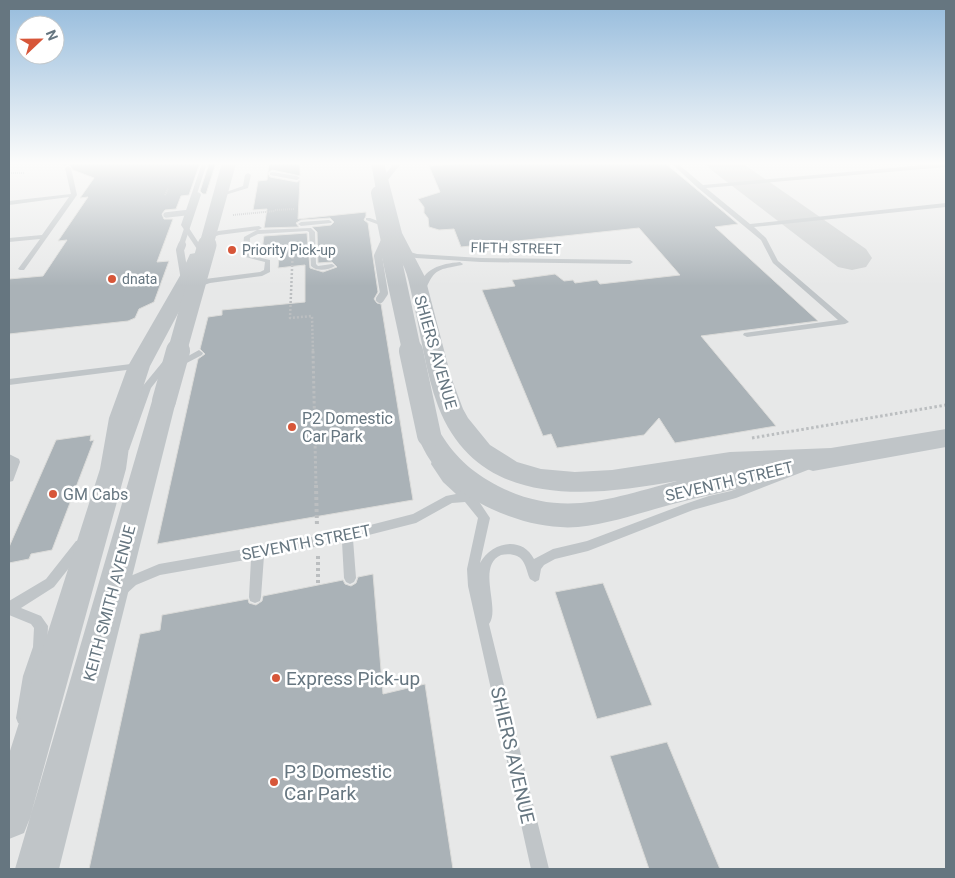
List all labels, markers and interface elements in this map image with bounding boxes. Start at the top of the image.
north arrow [15,15,65,65]
text: N [43,28,61,43]
street label: FIFTH STREET [470,239,562,257]
place label: Priority Pick-up [242,242,336,258]
marker: Priority Pick-up [226,244,238,256]
place label: dnata [122,271,157,287]
marker: dnata [106,273,118,285]
street label: SHIERS AVENUE [410,293,461,411]
place label: P2 Domestic Car Park [302,409,393,446]
marker: P2 Domestic Car Park [286,421,298,433]
street label: SEVENTH STREET [663,457,795,505]
place label: GM Cabs [63,485,128,504]
marker: GM Cabs [47,488,59,500]
street label: SEVENTH STREET [240,521,373,564]
street label: KEITH SMITH AVENUE [80,523,139,683]
place label: Express Pick-up [286,667,420,690]
marker: Express Pick-up [270,672,282,684]
street label: SHIERS AVENUE [486,684,539,826]
place label: P3 Domestic Car Park [284,760,392,805]
marker: P3 Domestic Car Park [268,776,280,788]

